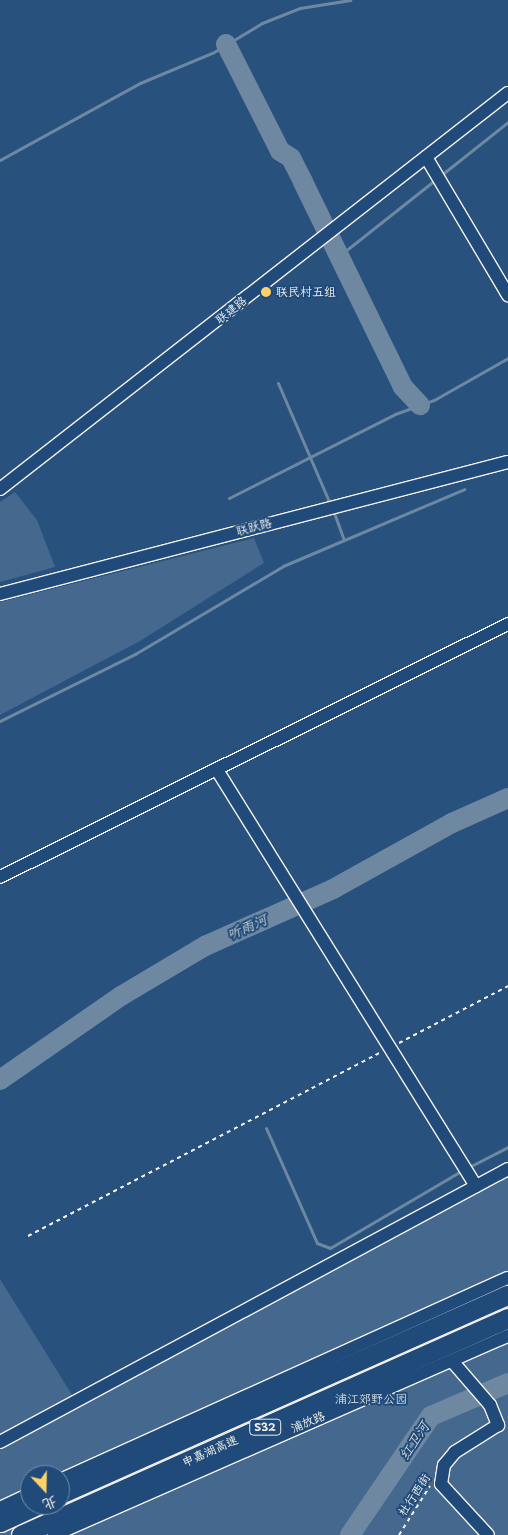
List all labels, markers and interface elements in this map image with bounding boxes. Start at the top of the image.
place label: 联民村五组 [276,285,336,299]
marker: 联民村五组 [260,286,272,298]
street label: 联建路 [212,293,250,327]
street label: 联跃路 [235,515,273,539]
water label: 听雨河 [224,911,270,943]
park label: 浦江郊野公园 [335,1392,407,1406]
street label: 浦放路 [289,1408,327,1436]
road number: S32 [249,1418,281,1435]
water label: 红卫河 [396,1419,432,1463]
street label: 申嘉湖高速 [180,1432,240,1470]
north arrow [20,1465,70,1515]
street label: 杜行西街 [395,1471,433,1519]
text: 北 [40,1491,60,1516]

